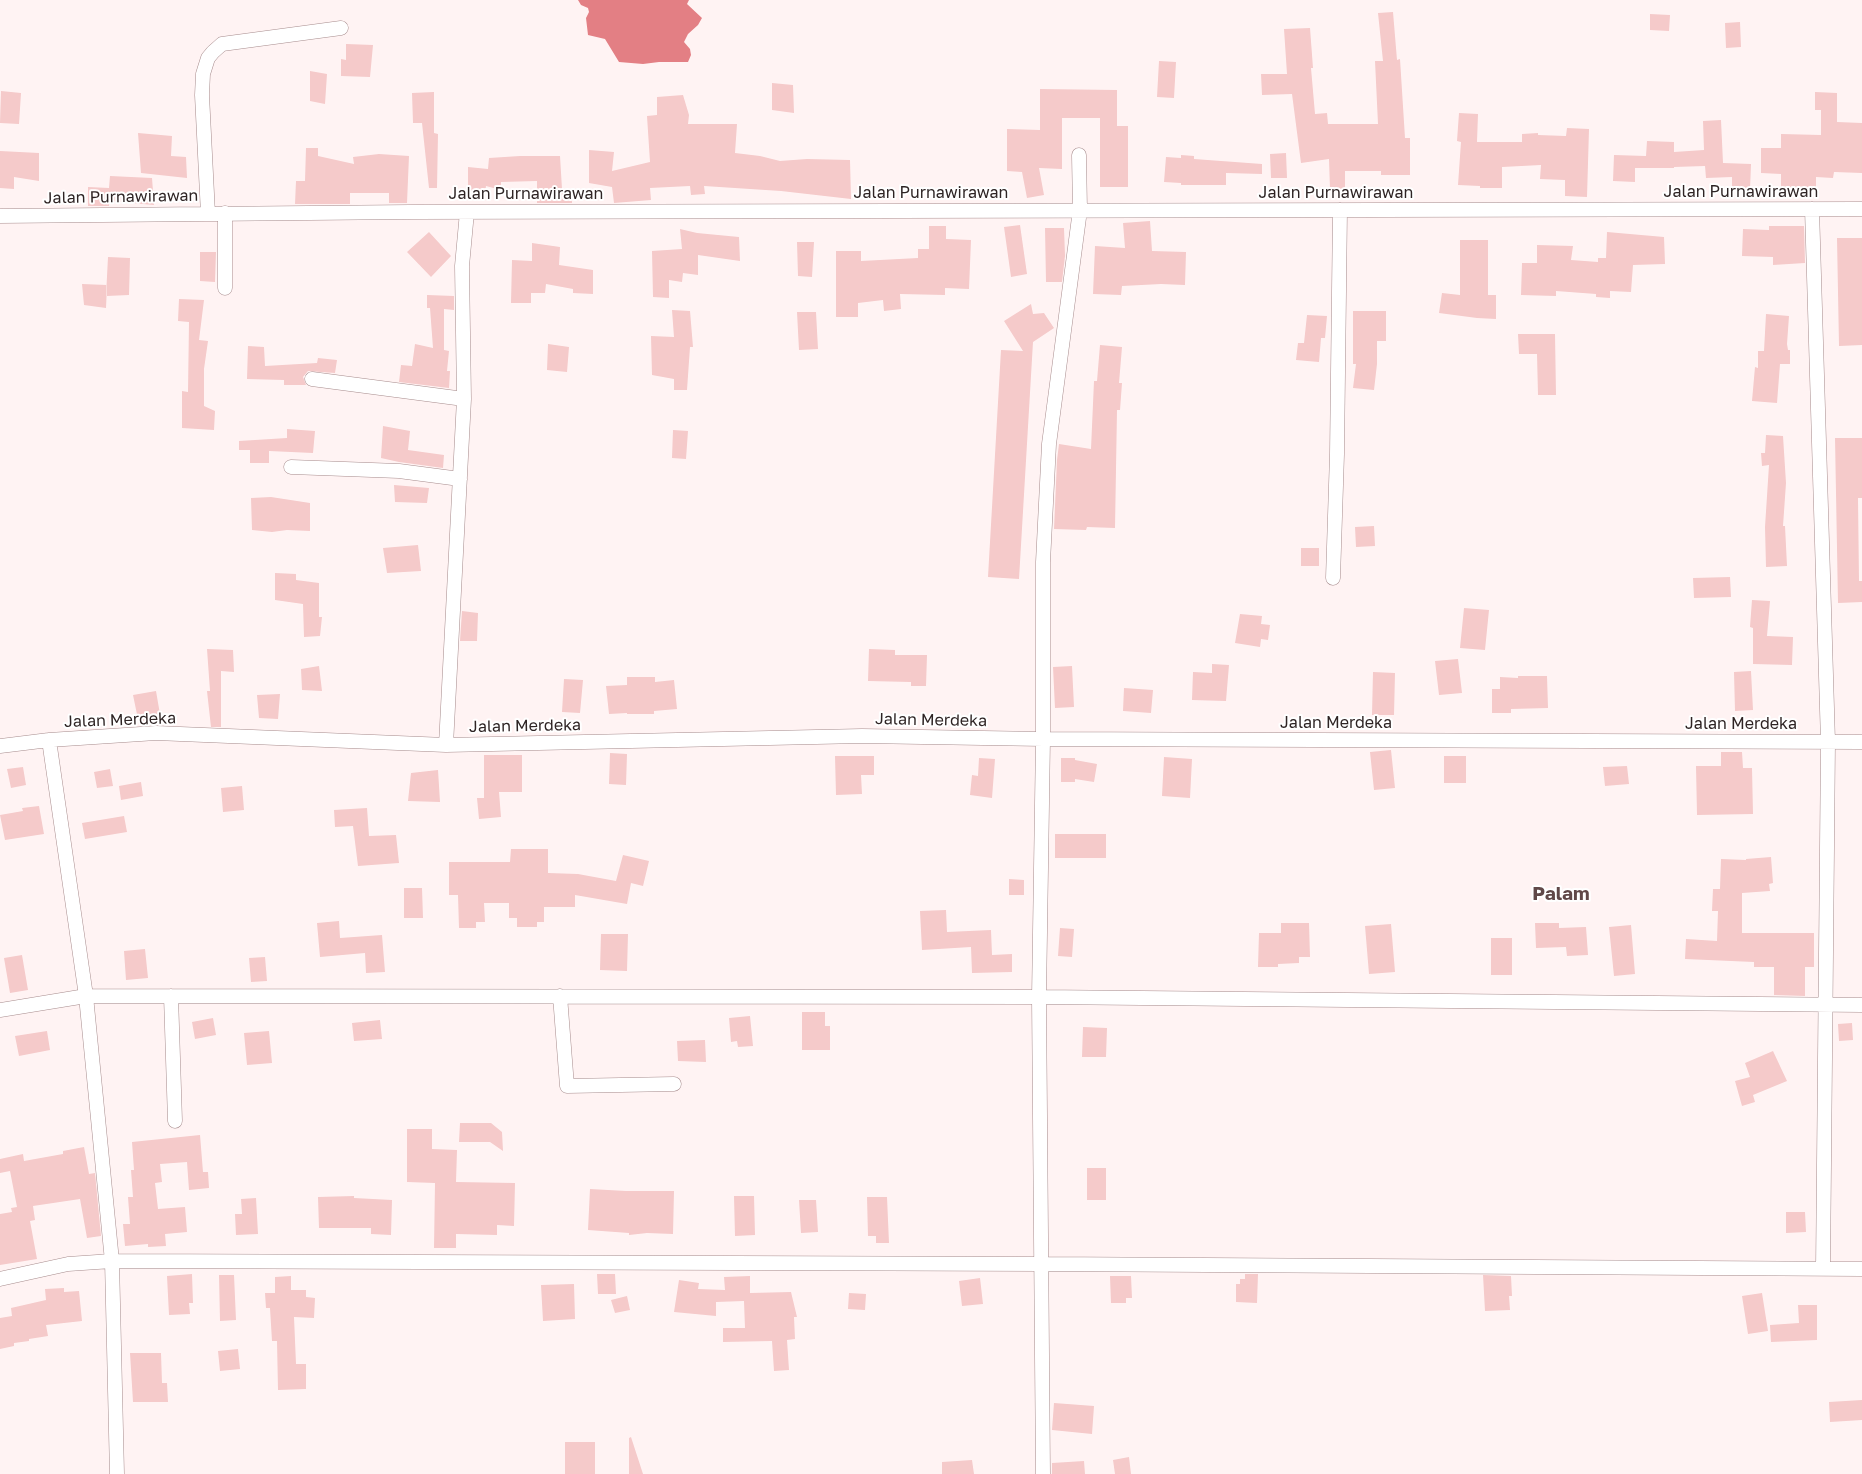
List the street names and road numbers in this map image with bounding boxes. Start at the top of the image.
street label: Jalan Purnawirawan [1664,182,1818,202]
street label: Jalan Purnawirawan [854,183,1008,203]
street label: Jalan Purnawirawan [1259,183,1413,203]
street label: Jalan Purnawirawan [449,184,603,204]
street label: Jalan Purnawirawan [43,186,199,208]
street label: Jalan Merdeka [64,708,176,732]
street label: Jalan Merdeka [875,709,987,731]
street label: Jalan Merdeka [1280,713,1392,733]
street label: Jalan Merdeka [1685,714,1797,734]
street label: Jalan Merdeka [469,715,581,737]

